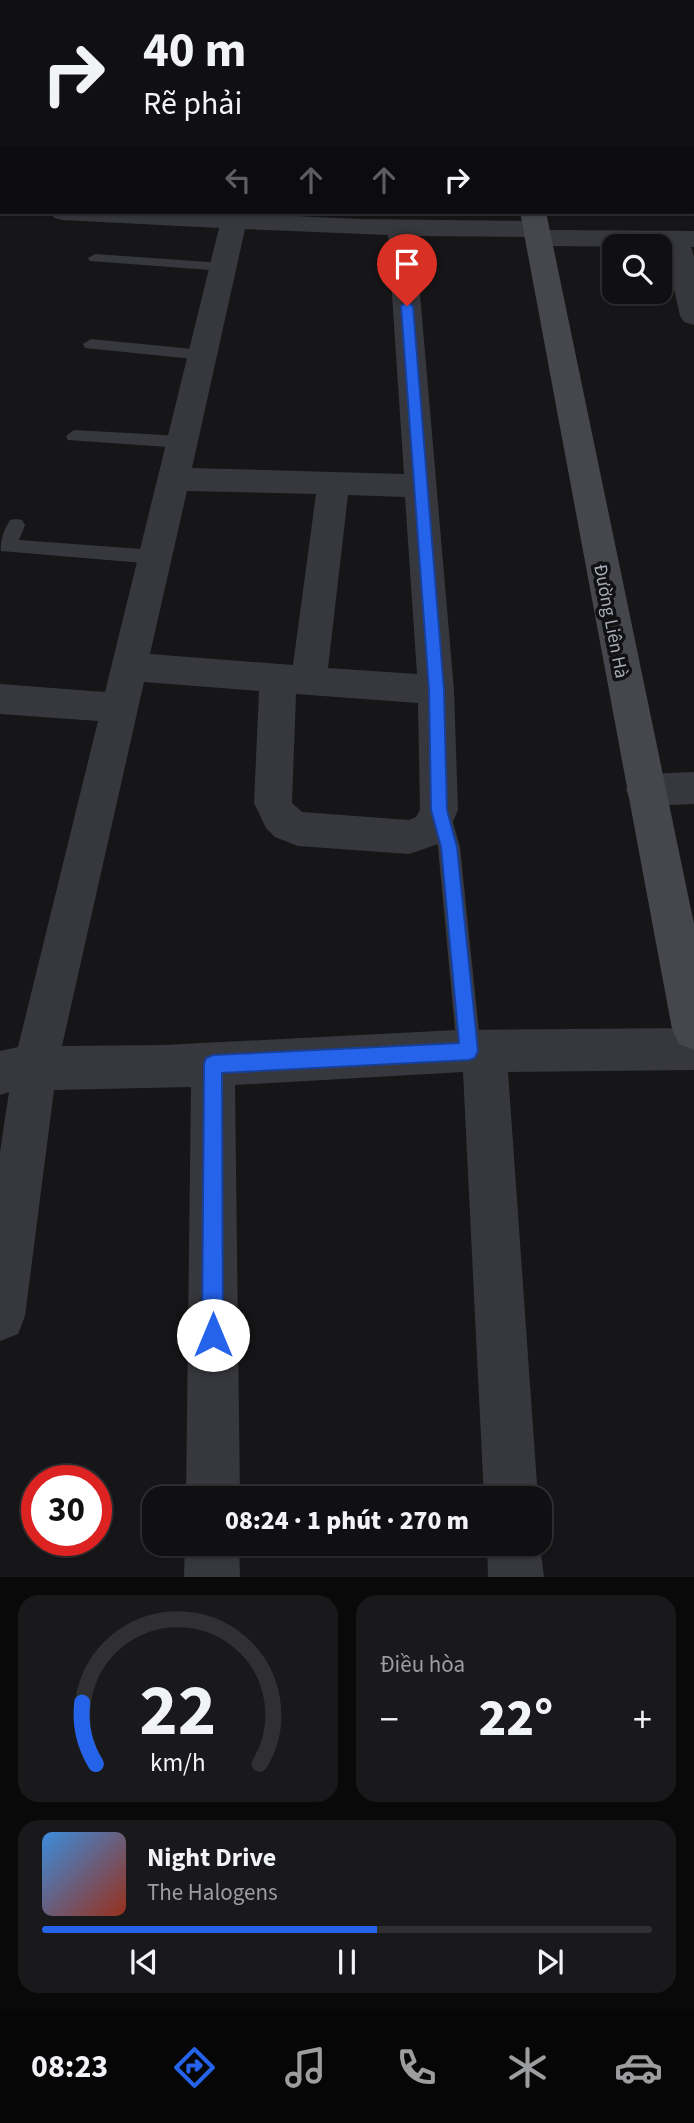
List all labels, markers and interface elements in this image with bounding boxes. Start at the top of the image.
text: 40 m [143,16,247,86]
icon: right [28,28,119,119]
text: Rẽ phải [143,81,242,127]
icon: left [219,161,257,199]
icon: ahead [292,161,330,199]
icon: ahead [365,161,403,199]
icon: right [438,161,476,199]
pin [377,234,437,306]
map controls [602,234,672,304]
button: search [602,234,672,304]
icon: arrive [388,245,426,283]
street label: Đường Liên Hà [586,562,635,681]
position arrow [176,1298,250,1372]
speed limit sign: 30 [21,1465,112,1556]
text: 08:24 · 1 phút · 270 m [225,1502,469,1539]
text: Điều hòa [380,1648,465,1681]
text: 22 [140,1660,216,1764]
text: 22° [479,1682,553,1756]
text: − [380,1693,399,1747]
text: + [633,1693,652,1747]
text: km/h [150,1745,206,1781]
text: Night Drive [147,1839,276,1876]
text: The Halogens [147,1876,278,1909]
icon: previous [125,1943,163,1981]
icon: pause [328,1943,366,1981]
icon: next [531,1943,569,1981]
icon: directions [170,2043,219,2092]
icon: music [281,2043,330,2092]
icon: phone [392,2043,441,2092]
icon: climate [503,2043,552,2092]
icon: car [614,2043,663,2092]
text: 08:23 [31,2044,108,2090]

